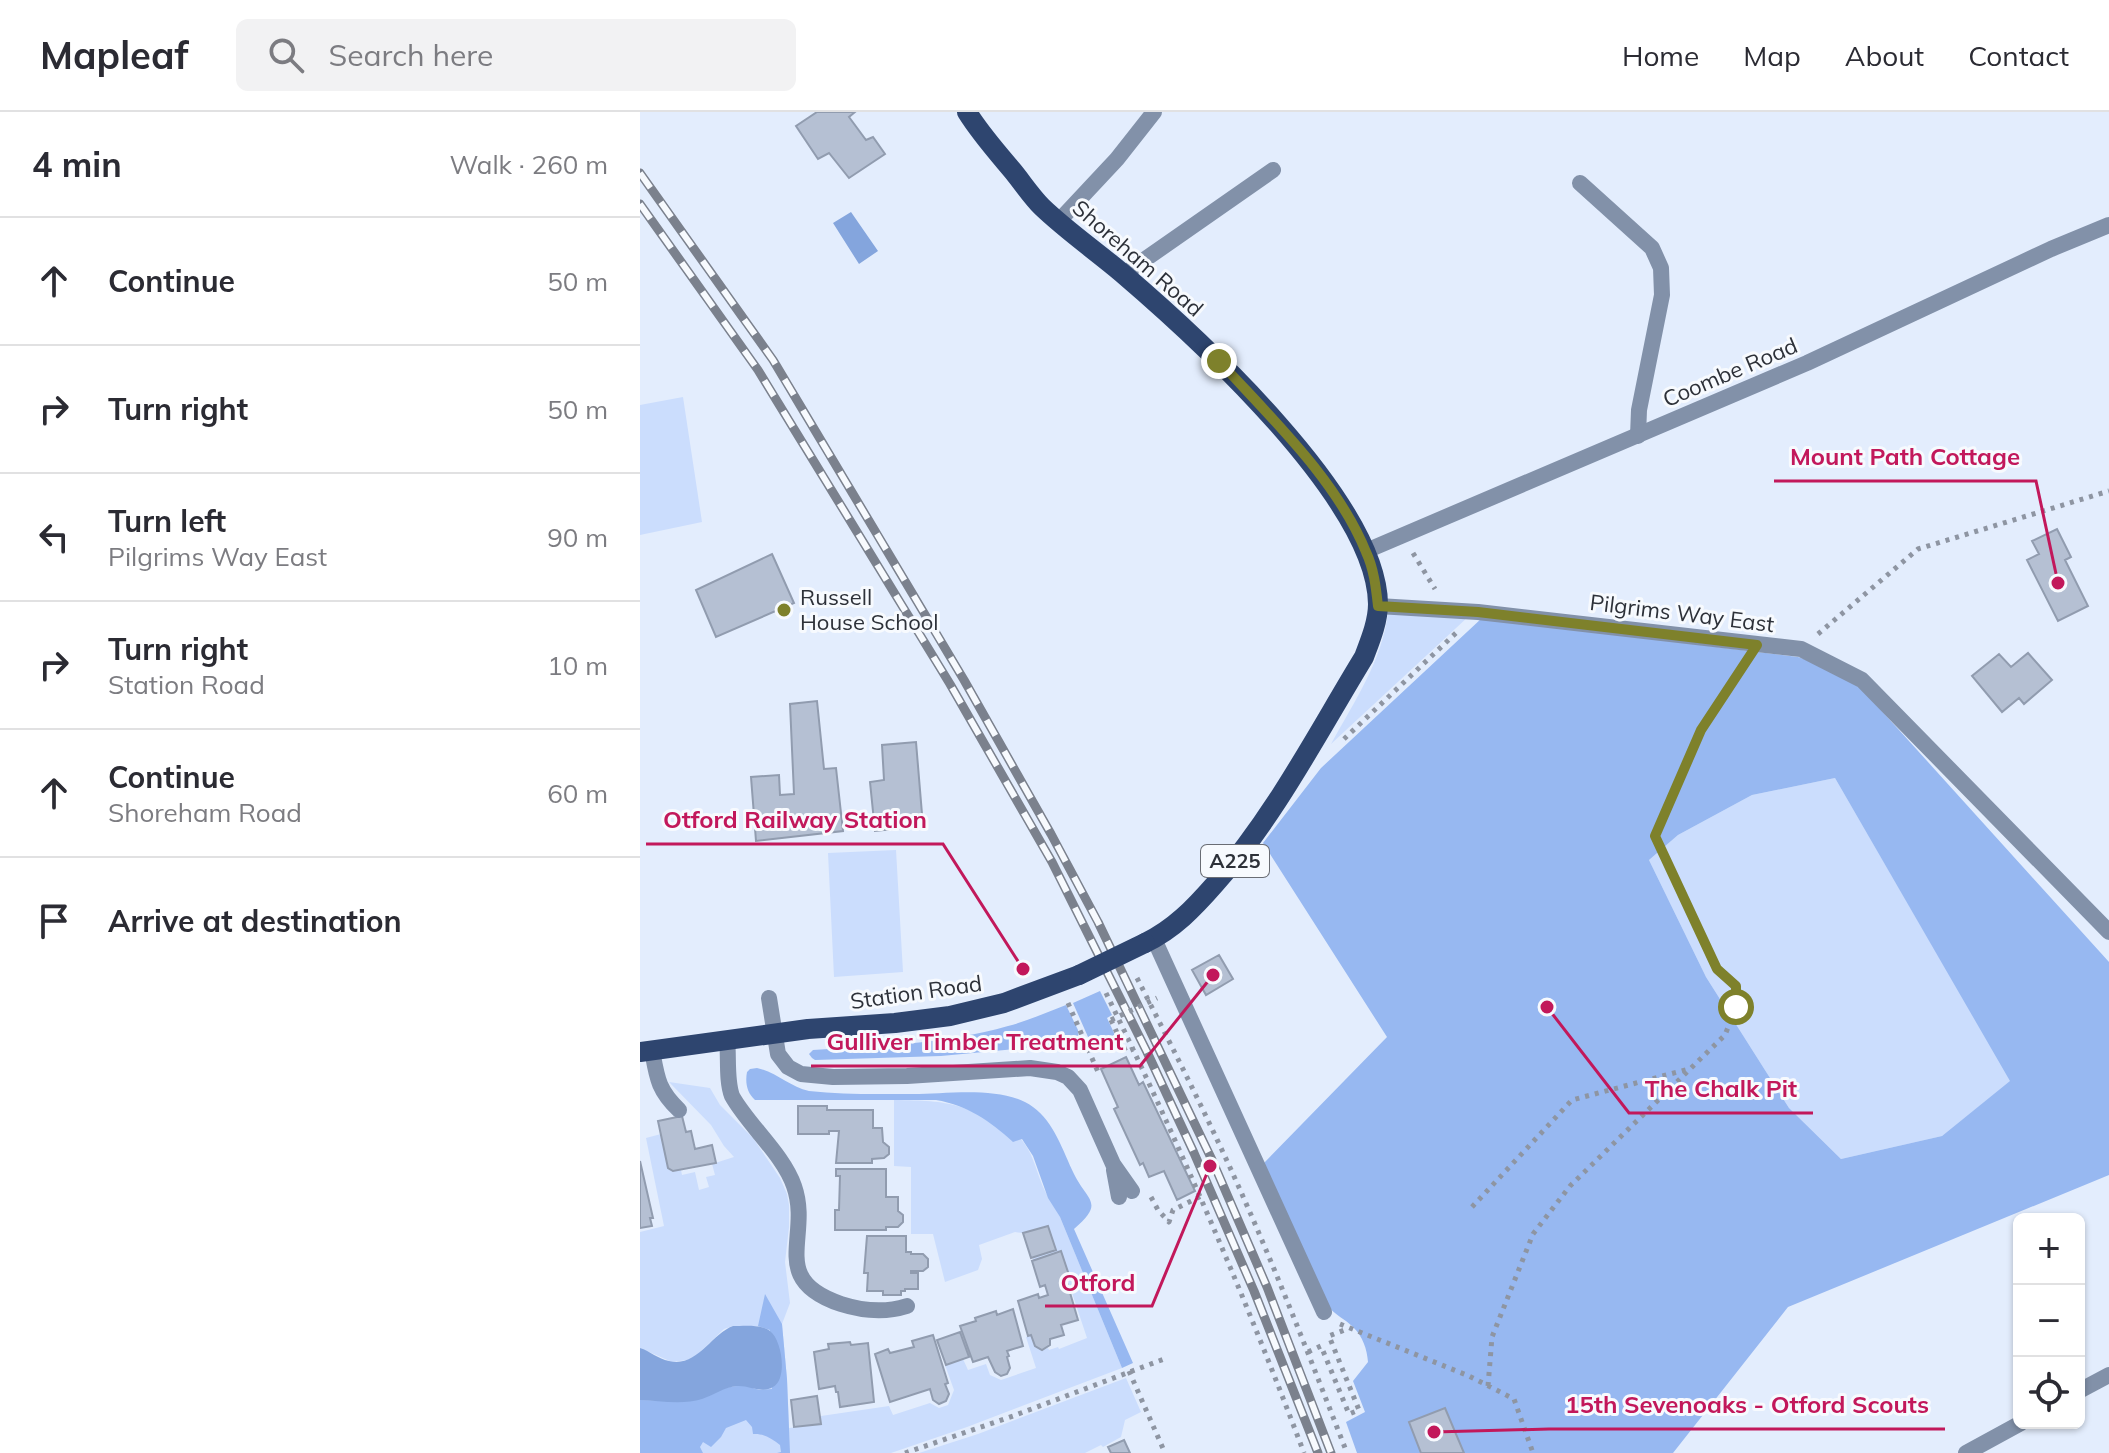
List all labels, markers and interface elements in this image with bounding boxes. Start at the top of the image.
search box [236,19,796,91]
text: Mapleaf [40,31,188,79]
icon: search [264,33,308,77]
text: Search here [328,36,493,74]
text: Home [1622,38,1699,73]
text: Map [1743,38,1801,73]
text: About [1845,38,1924,73]
text: Contact [1968,38,2069,73]
text: 4 min [32,143,122,186]
text: Walk · 260 m [449,148,608,181]
street label: Shoreham Road [1067,194,1209,322]
icon: ahead [32,259,76,303]
text: Continue [108,262,235,300]
text: 50 m [547,265,608,298]
street label: Coombe Road [1658,331,1802,413]
route end [1201,343,1237,379]
icon: right [32,387,76,431]
text: Turn right [108,390,248,428]
text: 50 m [547,393,608,426]
callout: Mount Path Cottage [1774,433,2036,481]
text: Mount Path Cottage [1790,441,2020,471]
text: Turn left [108,502,226,540]
icon: left [32,515,76,559]
text: 90 m [547,521,608,554]
text: Pilgrims Way East [108,540,327,573]
place label: Russell House School [800,583,939,636]
street label: Pilgrims Way East [1588,588,1776,638]
marker: Russell House School [775,601,793,619]
text: Turn right [108,630,248,668]
icon: right [32,643,76,687]
text: 10 m [547,649,608,682]
text: Station Road [108,668,265,701]
text: Continue [108,758,235,796]
icon: ahead [32,771,76,815]
text: 60 m [547,777,608,810]
text: Shoreham Road [108,796,302,829]
callout: Otford Railway Station [646,796,943,844]
text: Otford Railway Station [663,804,927,834]
road number: A225 [1201,845,1269,877]
icon: arrive [32,899,76,943]
text: Arrive at destination [108,902,402,940]
street label: Station Road [848,969,984,1015]
route start [1718,989,1754,1025]
callout: Gulliver Timber Treatment [811,1018,1140,1066]
text: Gulliver Timber Treatment [826,1026,1124,1056]
callout: The Chalk Pit [1629,1065,1813,1113]
text: The Chalk Pit [1645,1073,1797,1103]
map controls [2013,1213,2085,1429]
button: + [2013,1213,2085,1285]
callout: Otford [1045,1258,1152,1306]
text: Otford [1061,1267,1135,1297]
button: − [2013,1285,2085,1357]
button: locate [2013,1357,2085,1429]
callout: 15th Sevenoaks - Otford Scouts [1549,1381,1945,1429]
text: 15th Sevenoaks - Otford Scouts [1565,1389,1929,1419]

